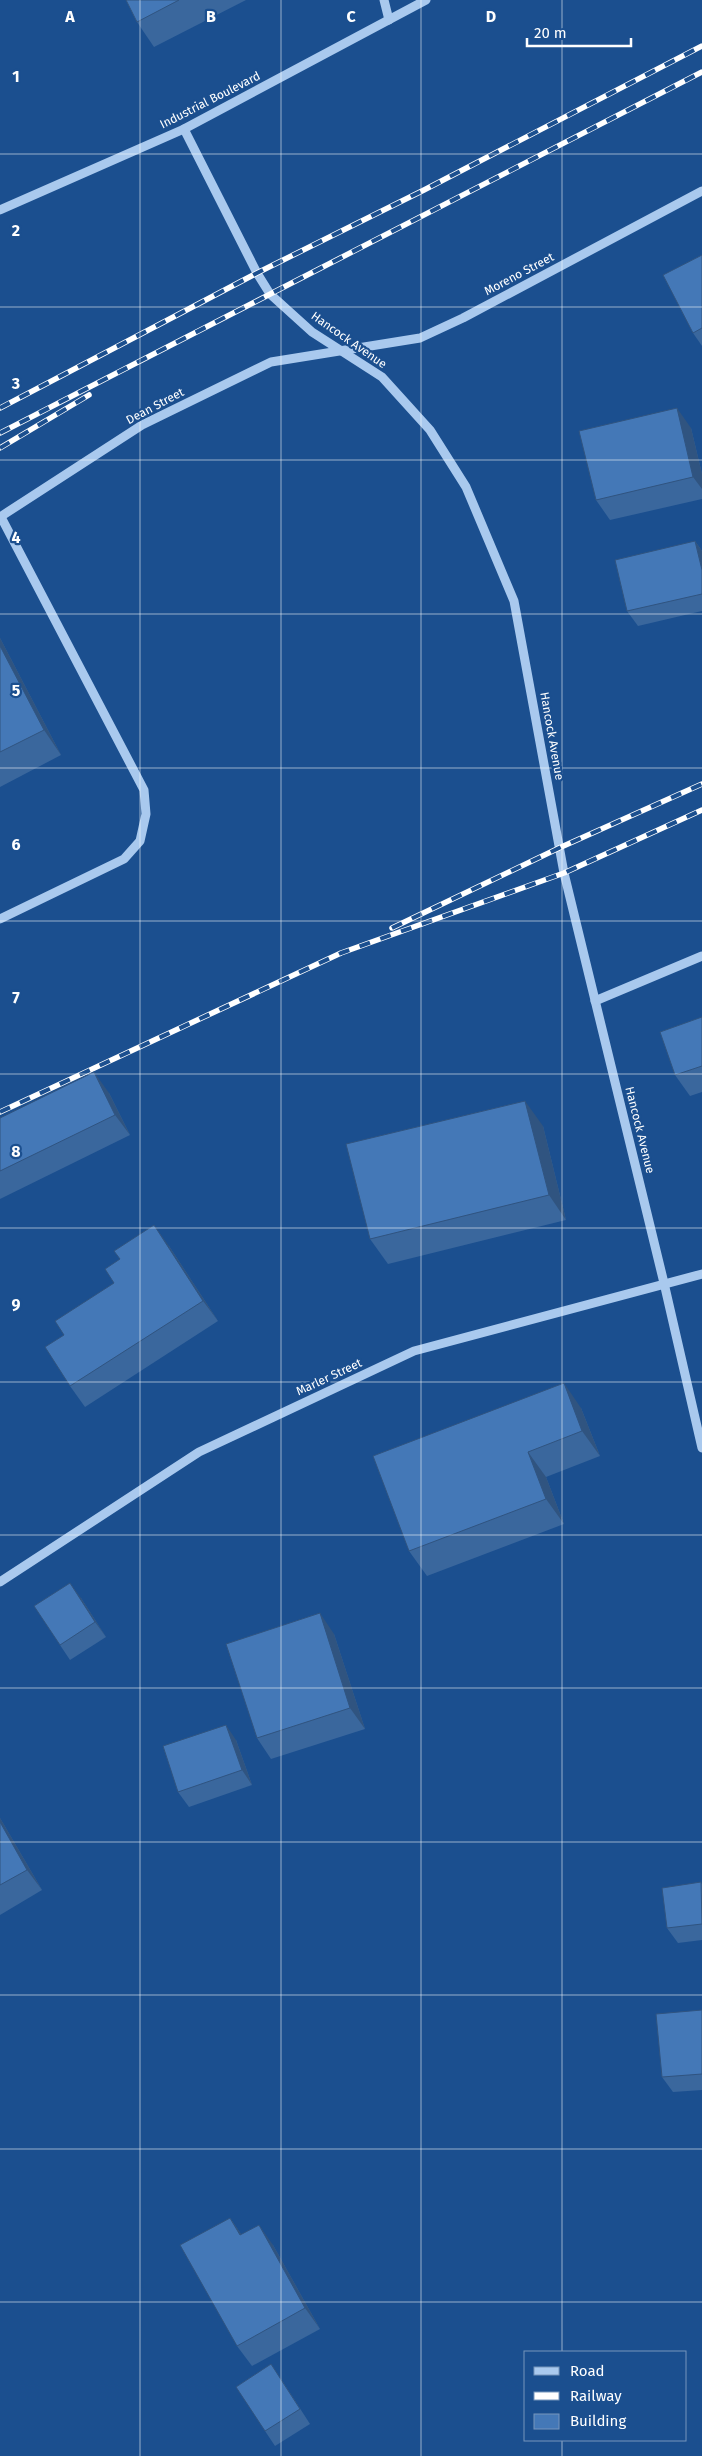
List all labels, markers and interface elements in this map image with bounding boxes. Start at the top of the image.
text: A [64,7,75,26]
text: B [206,7,216,26]
text: C [346,7,356,26]
text: D [486,7,496,26]
scale bar [527,15,631,47]
text: 20 m [534,24,567,42]
text: 1 [12,67,20,86]
street label: Industrial Boulevard [157,69,263,131]
text: 2 [12,221,20,240]
street label: Moreno Street [482,249,557,298]
street label: Hancock Avenue [308,309,390,371]
text: 3 [11,374,20,393]
street label: Dean Street [124,385,187,427]
text: 4 [11,528,21,547]
text: 5 [12,681,21,700]
street label: Hancock Avenue [537,691,567,781]
text: 6 [11,835,21,854]
text: 7 [12,988,20,1007]
street label: Hancock Avenue [622,1085,658,1175]
text: 8 [11,1142,21,1161]
text: 9 [12,1295,21,1314]
street label: Marler Street [294,1355,365,1398]
legend [524,2351,687,2441]
text: Road [570,2362,605,2380]
text: Railway [570,2387,622,2405]
text: Building [570,2412,626,2430]

